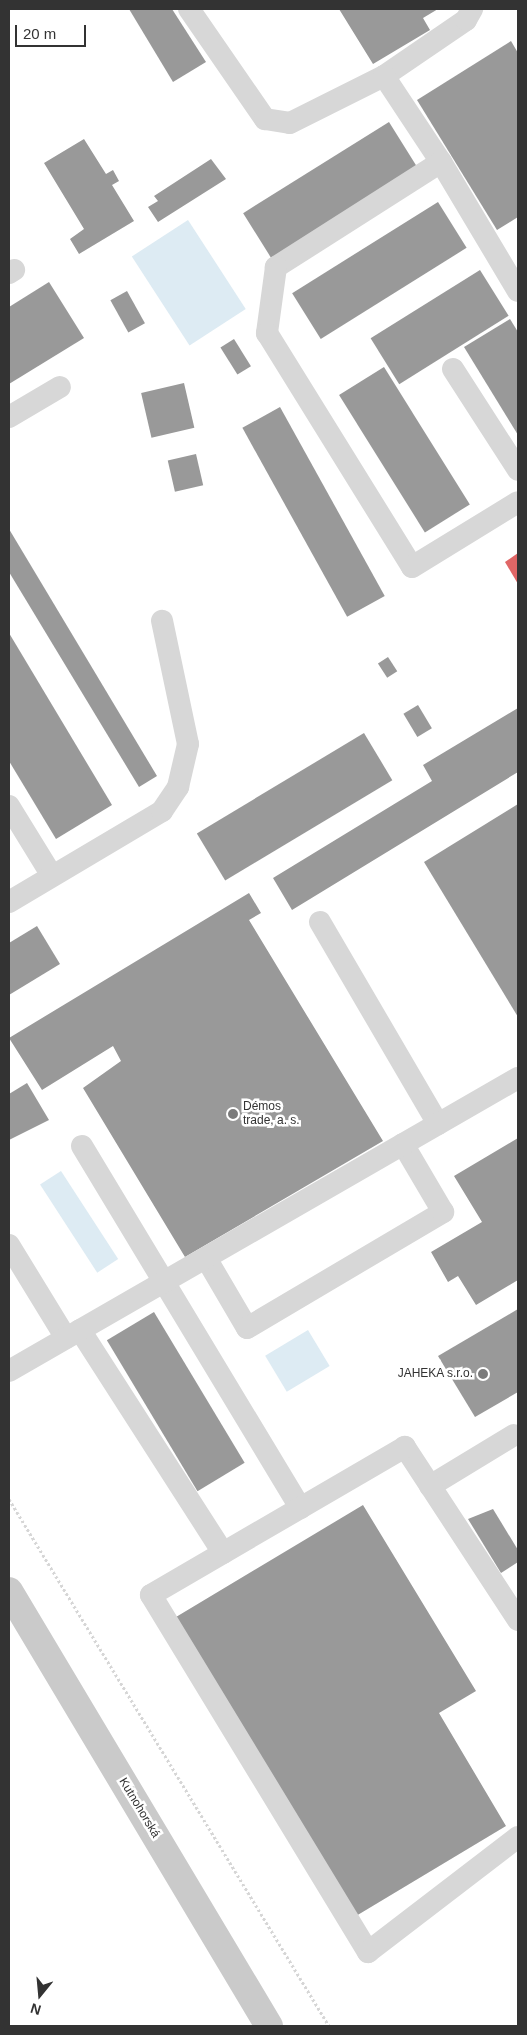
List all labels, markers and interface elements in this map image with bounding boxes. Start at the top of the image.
scale bar [18,15,89,47]
text: 20 m [23,25,56,42]
place label: Démos trade, a. s. [243,1100,300,1128]
marker: Démos trade, a. s. [227,1108,239,1120]
place label: JAHEKA s.r.o. [397,1367,473,1381]
marker: JAHEKA s.r.o. [477,1368,489,1380]
street label: Kutnohorská [115,1775,163,1841]
north arrow [15,1970,65,2020]
text: N [28,2000,43,2018]

